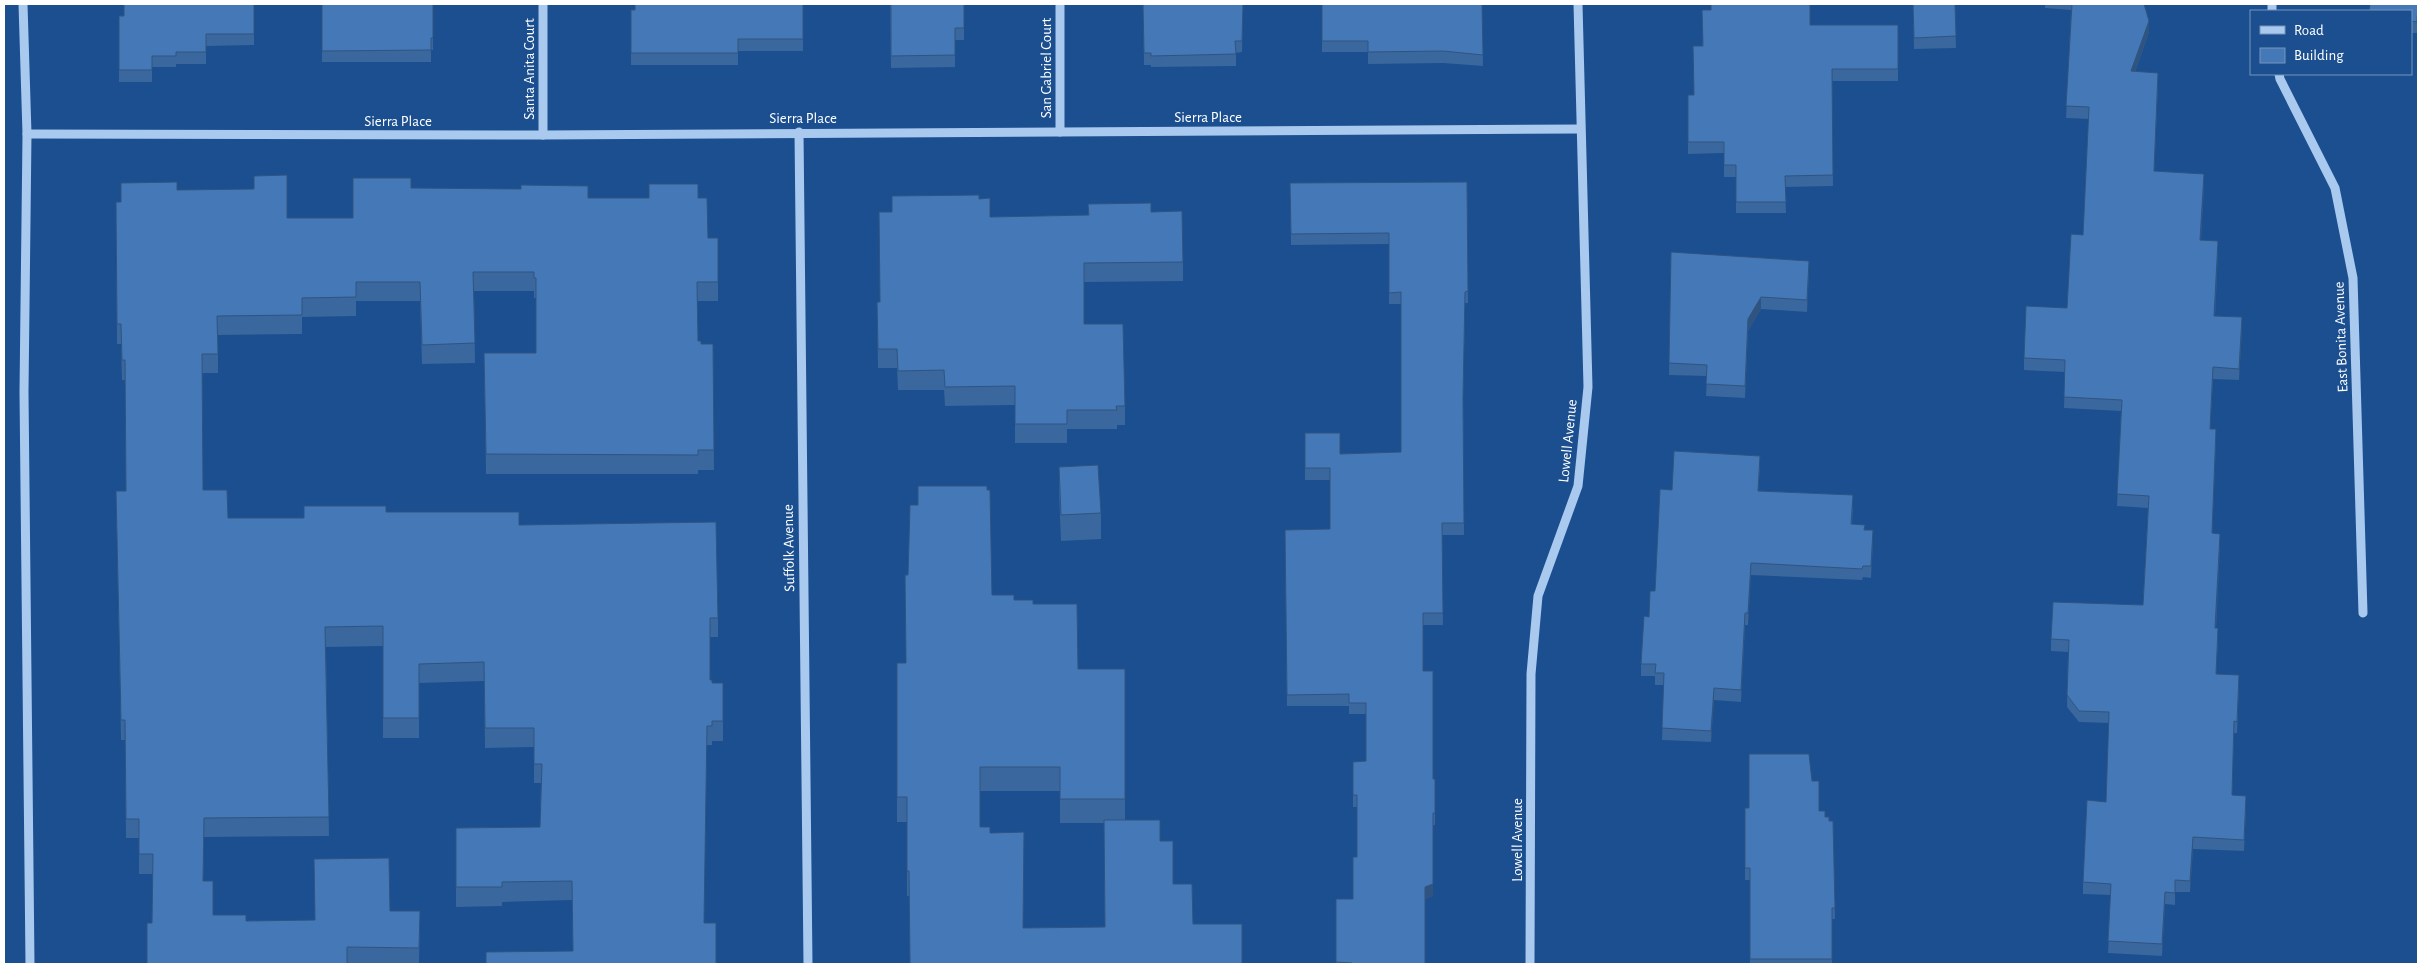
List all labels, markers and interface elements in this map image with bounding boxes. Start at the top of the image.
legend [2250,10,2412,75]
street label: San Gabriel Court [1039,17,1054,118]
street label: Santa Anita Court [522,18,537,120]
text: Road [2294,23,2324,38]
text: Building [2294,48,2344,63]
street label: Sierra Place [1174,110,1242,125]
street label: Sierra Place [769,111,837,126]
street label: Sierra Place [364,114,432,129]
street label: East Bonita Avenue [2332,281,2350,393]
street label: Lowell Avenue [1556,399,1580,483]
street label: Suffolk Avenue [781,504,797,592]
street label: Lowell Avenue [1510,798,1525,882]

